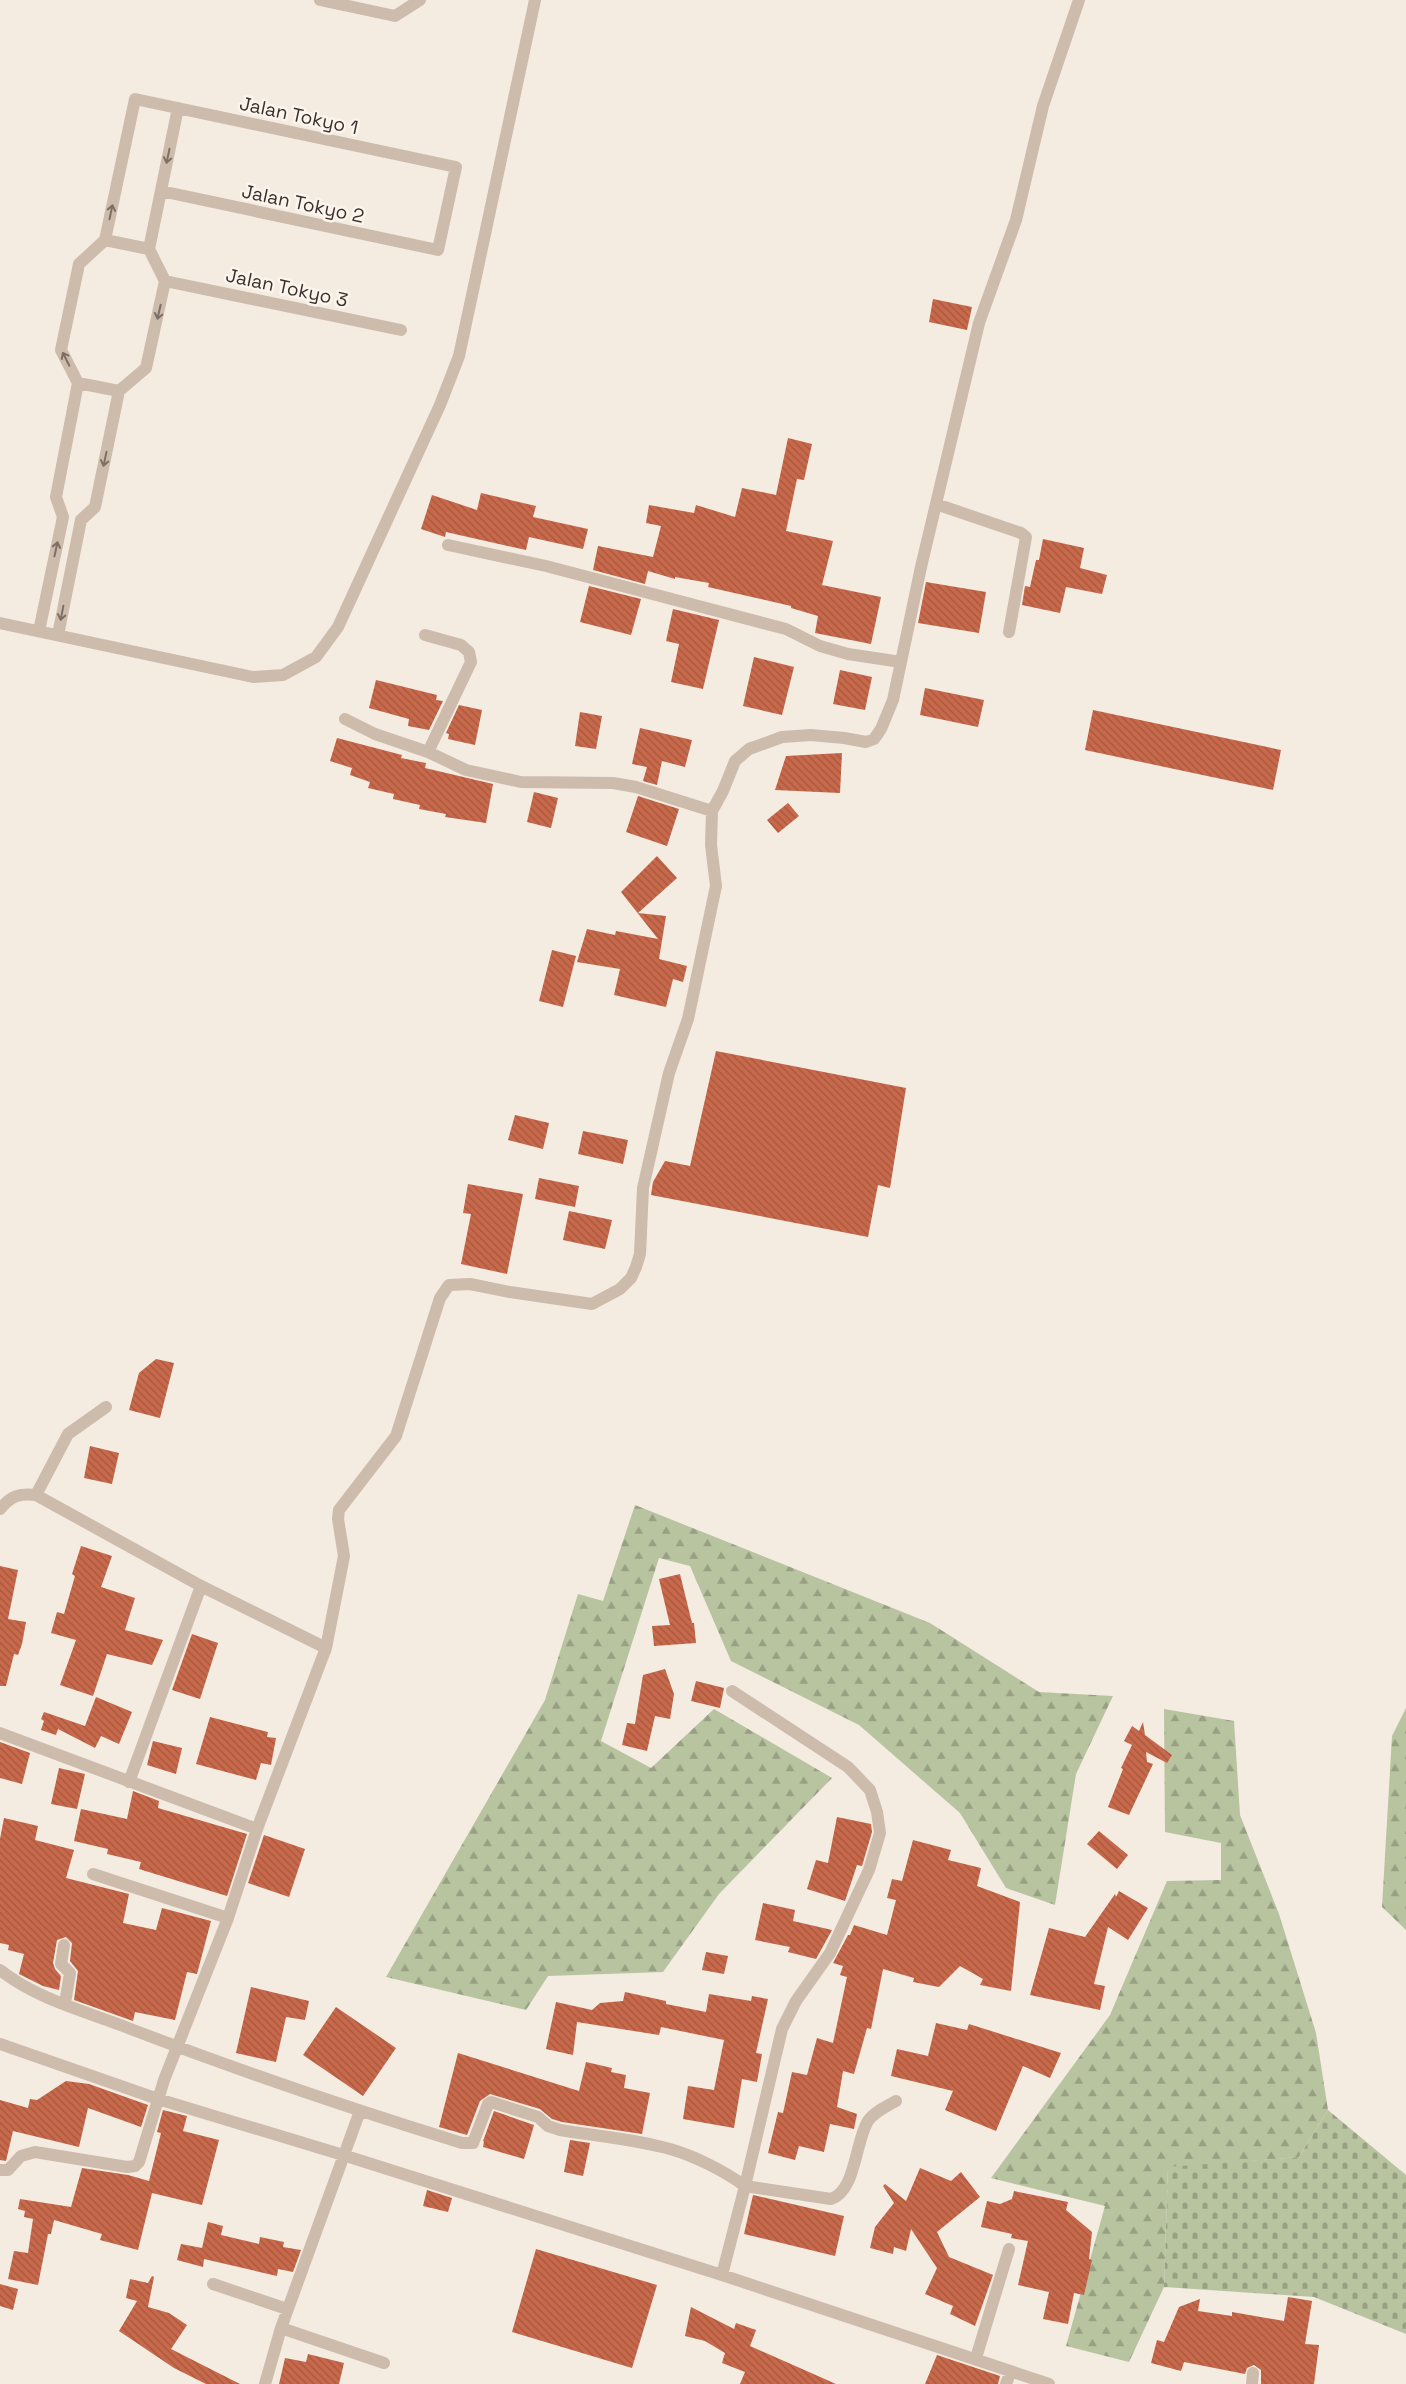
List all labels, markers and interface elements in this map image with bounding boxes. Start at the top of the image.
street label: Jalan Tokyo 1 [237,91,361,140]
one-way arrow [163,147,172,163]
street label: Jalan Tokyo 2 [240,178,366,229]
one-way arrow [107,204,117,220]
street label: Jalan Tokyo 3 [223,262,350,313]
one-way arrow [153,303,163,319]
one-way arrow [61,352,70,367]
one-way arrow [99,450,109,466]
one-way arrow [52,542,62,558]
one-way arrow [57,604,67,620]

